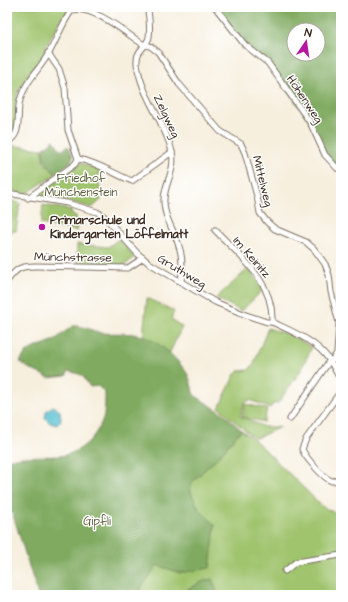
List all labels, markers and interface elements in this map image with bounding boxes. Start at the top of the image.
north arrow [286,22,326,62]
text: N [303,25,313,41]
street label: Höhenweg [281,72,327,127]
street label: Zelgweg [148,92,184,141]
street label: Mittelweg [247,154,277,209]
park label: Friedhof Münchenstein [44,170,118,201]
place label: Primarschule und Kindergarten Löffelmatt [50,212,188,245]
marker: Primarschule und Kindergarten Löffelmatt [37,222,47,232]
street label: Im Keinitz [229,233,275,282]
street label: Münchstrasse [34,248,112,267]
street label: Gruthweg [154,250,209,294]
park label: Gipfli [83,513,111,530]

